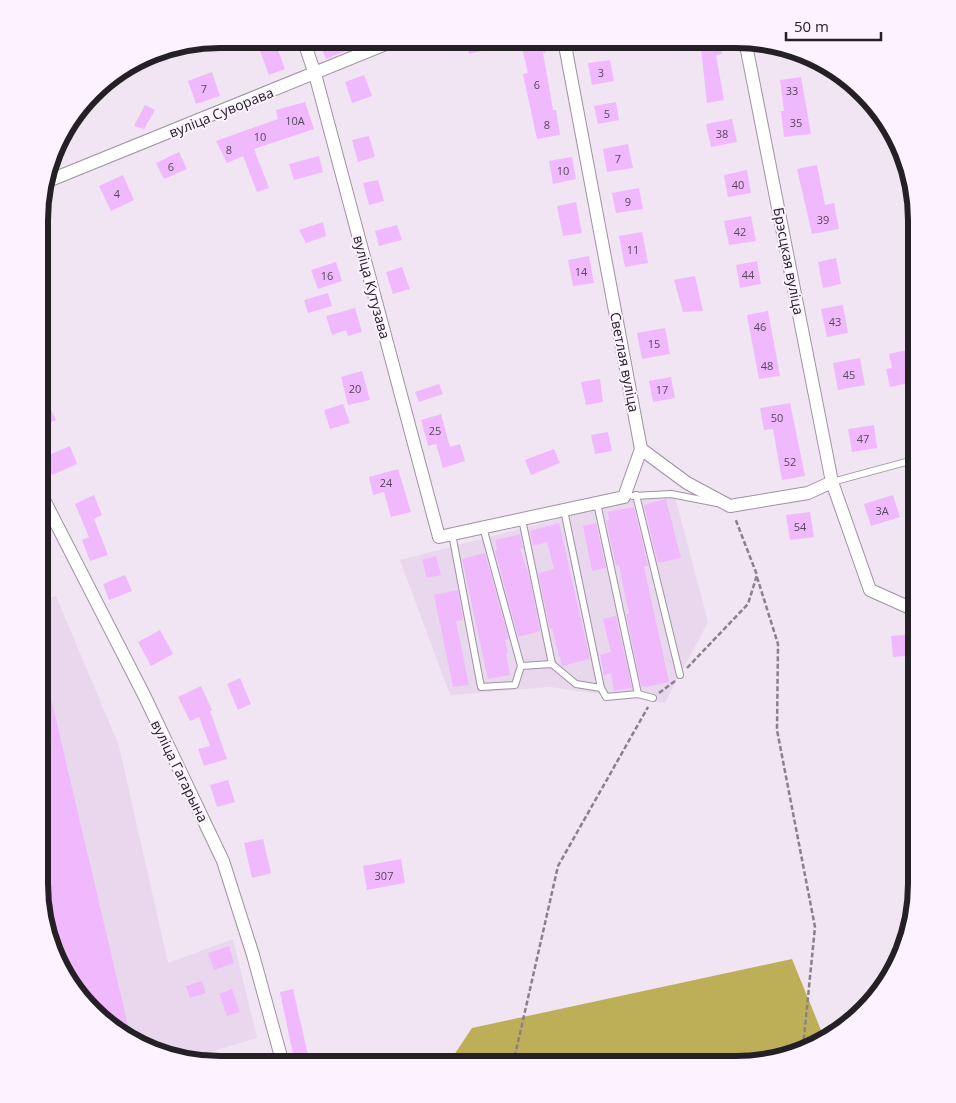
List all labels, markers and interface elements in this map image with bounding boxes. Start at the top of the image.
scale bar [786,10,881,42]
text: 50 m [794,16,829,36]
house number: 3 [598,65,604,80]
house number: 6 [534,77,540,92]
house number: 7 [201,81,207,96]
street label: вуліца Суворава [166,82,276,142]
house number: 33 [786,83,798,98]
house number: 5 [604,106,610,121]
house number: 10А [285,113,305,128]
house number: 35 [790,115,802,130]
house number: 8 [544,117,550,132]
house number: 38 [716,126,728,141]
house number: 10 [254,129,266,144]
house number: 8 [226,142,232,157]
house number: 7 [615,151,621,166]
house number: 6 [168,159,174,174]
house number: 10 [557,163,569,178]
house number: 40 [732,177,744,192]
house number: 4 [114,186,121,201]
house number: 9 [625,194,631,209]
street label: Брэсцкая вуліца [769,206,809,316]
house number: 39 [817,212,829,227]
house number: 42 [734,224,746,239]
street label: вуліца Кутузава [349,233,395,341]
house number: 11 [627,242,639,257]
house number: 14 [575,264,588,279]
house number: 44 [742,267,755,282]
house number: 16 [321,268,333,283]
street label: Светлая вуліца [606,310,644,414]
house number: 43 [829,314,841,329]
house number: 46 [754,319,766,334]
house number: 15 [648,336,660,351]
house number: 48 [761,358,773,373]
house number: 45 [843,367,855,382]
house number: 20 [349,381,361,396]
house number: 17 [656,382,668,397]
house number: 50 [771,410,783,425]
house number: 25 [429,423,441,438]
house number: 47 [857,431,869,446]
house number: 52 [784,454,796,469]
house number: 24 [380,475,393,490]
house number: 3А [875,503,889,518]
house number: 54 [794,519,807,534]
street label: вуліца Гагарына [147,717,213,825]
house number: 307 [375,868,393,883]

